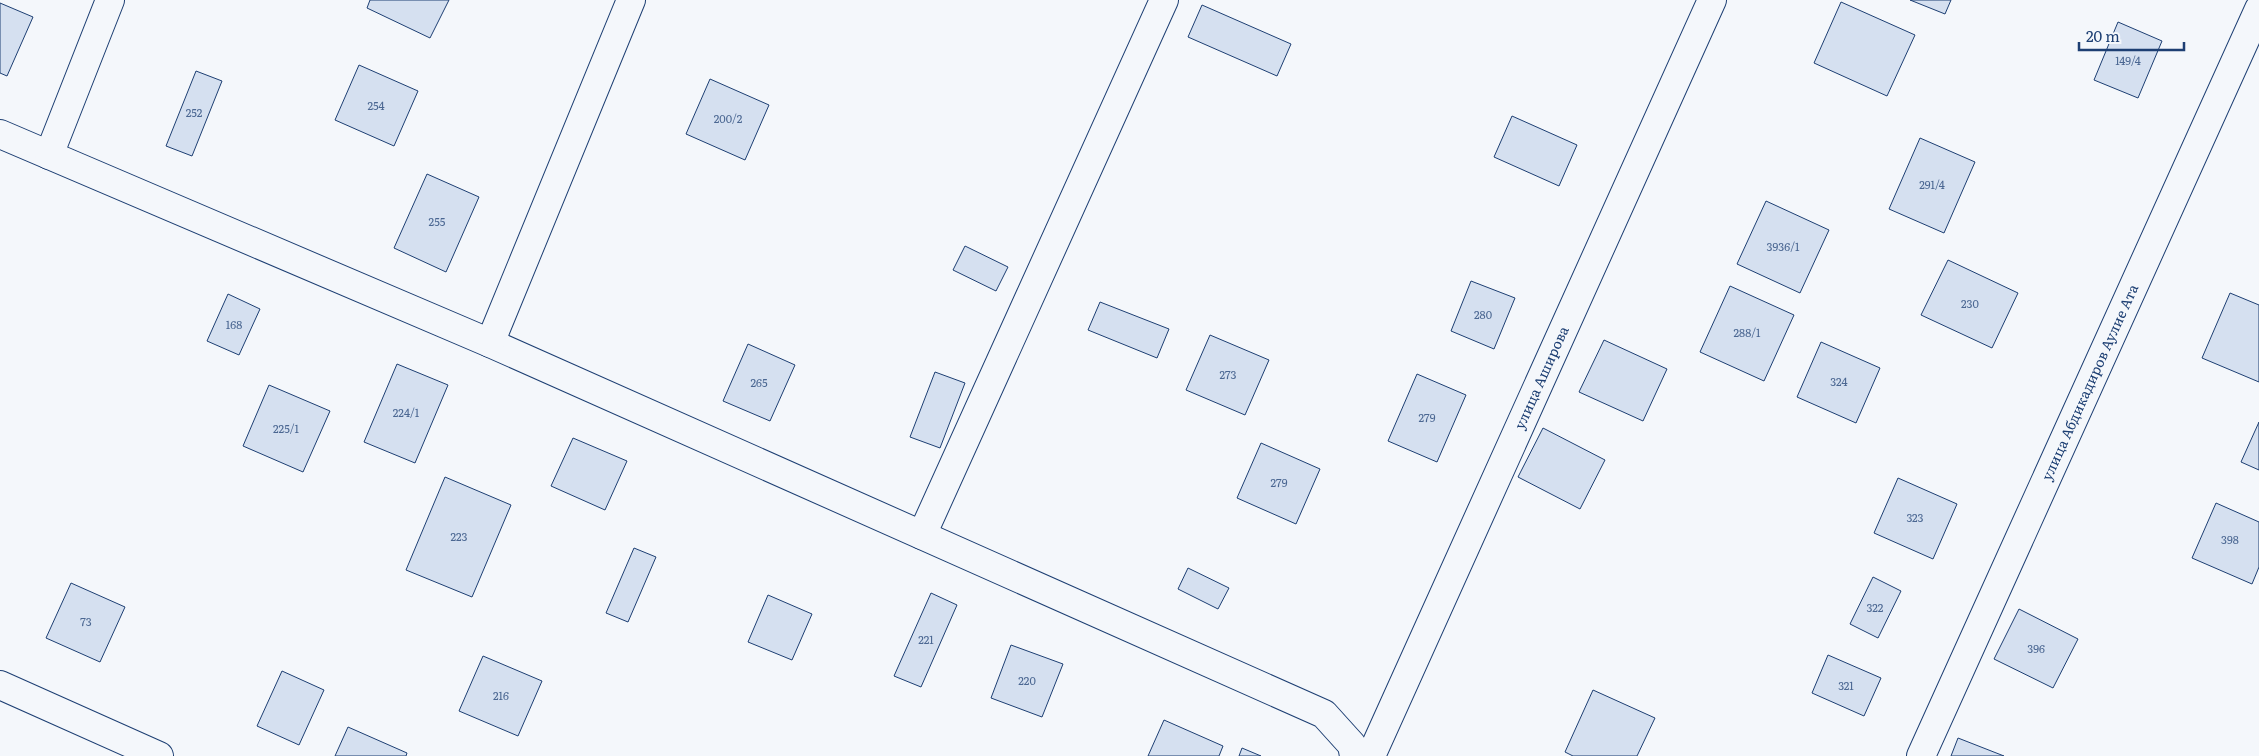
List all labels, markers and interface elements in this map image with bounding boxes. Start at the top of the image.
scale bar [2079,20,2184,52]
text: 20 m [2086,24,2120,47]
house number: 149/4 [2115,52,2141,68]
house number: 254 [367,97,385,113]
house number: 252 [186,104,203,120]
house number: 200/2 [714,110,743,126]
house number: 291/4 [1919,176,1945,192]
house number: 255 [429,213,446,229]
house number: 3936/1 [1767,238,1800,254]
street label: улица Абдикадиров Аулие Ата [2036,280,2142,483]
house number: 230 [1961,295,1979,311]
house number: 280 [1474,306,1492,322]
house number: 168 [226,316,242,332]
street label: улица Аширова [1509,322,1573,432]
house number: 288/1 [1734,324,1761,340]
house number: 273 [1220,366,1236,382]
house number: 324 [1830,373,1848,389]
house number: 265 [750,374,768,390]
house number: 224/1 [393,404,420,420]
house number: 279 [1419,409,1436,425]
house number: 225/1 [273,420,299,436]
house number: 279 [1271,474,1288,490]
house number: 323 [1906,509,1924,525]
house number: 223 [450,528,468,544]
house number: 398 [2221,531,2239,547]
house number: 322 [1867,599,1884,615]
house number: 73 [80,613,92,629]
house number: 221 [918,631,934,647]
house number: 396 [2027,640,2045,656]
house number: 220 [1018,672,1036,688]
house number: 321 [1838,677,1854,693]
house number: 216 [493,687,509,703]

